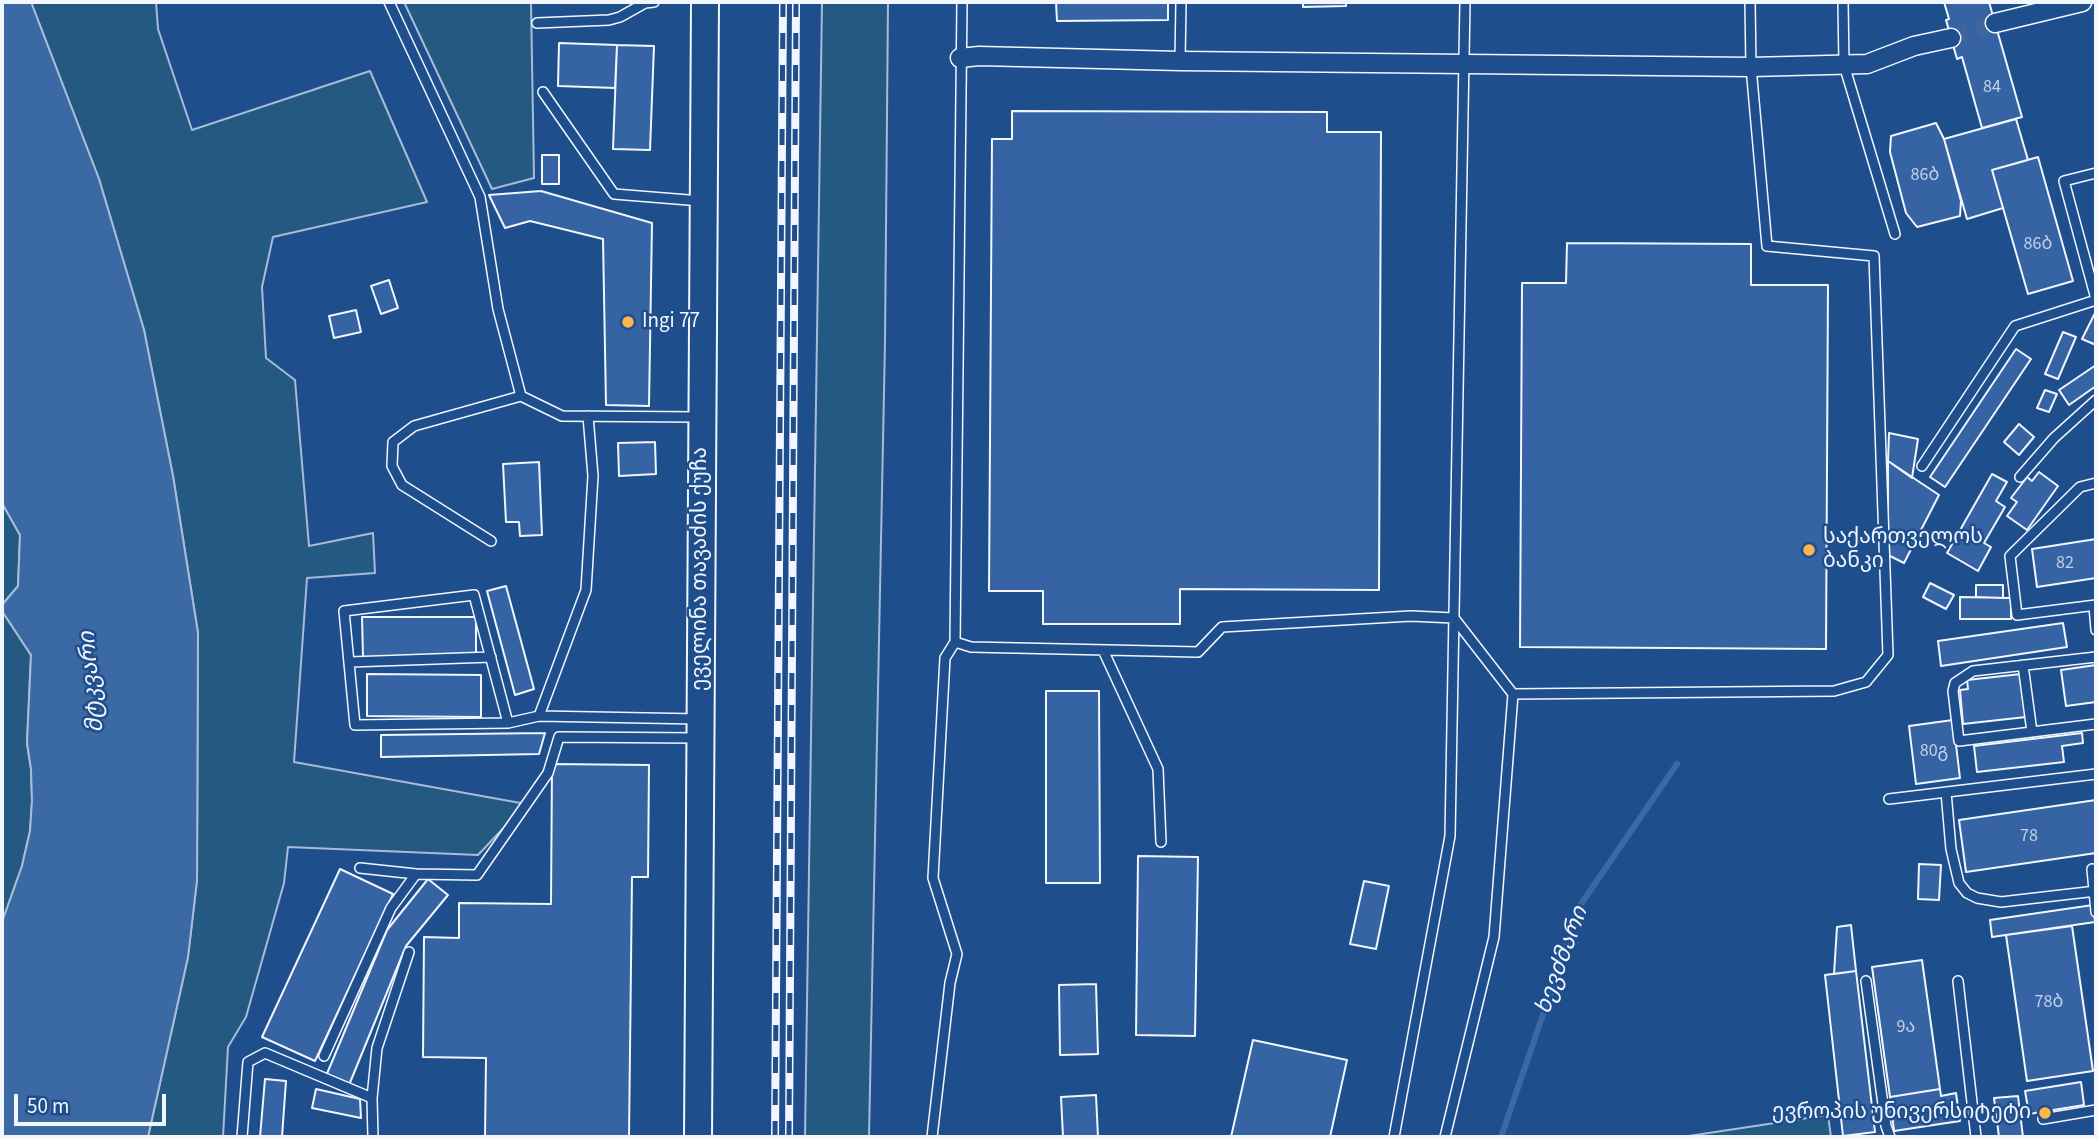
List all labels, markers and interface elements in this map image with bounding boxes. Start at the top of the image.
house number: 84 [1983,77,2001,99]
house number: 86ბ [1911,165,1939,187]
house number: 86ბ [2024,234,2052,256]
place label: Ingi 77 [642,309,700,335]
marker: Ingi 77 [620,314,636,330]
street label: ეველინა თავაძის ქუჩა [688,447,714,691]
place label: საქართველოს ბანკი [1823,525,1983,575]
marker: საქართველოს ბანკი [1801,542,1817,558]
house number: 82 [2056,553,2074,575]
water label: მტკვარი [75,630,111,734]
house number: 80გ [1920,741,1948,763]
house number: 78 [2020,826,2038,848]
water label: ხევძმარი [1531,903,1595,1019]
house number: 78ბ [2035,992,2063,1014]
house number: 9ა [1897,1017,1915,1039]
scale bar [18,1080,170,1124]
text: 50 m [27,1091,69,1121]
place label: ევროპის უნივერსიტეტი [1772,1100,2031,1126]
marker: ევროპის უნივერსიტეტი [2037,1105,2053,1121]

